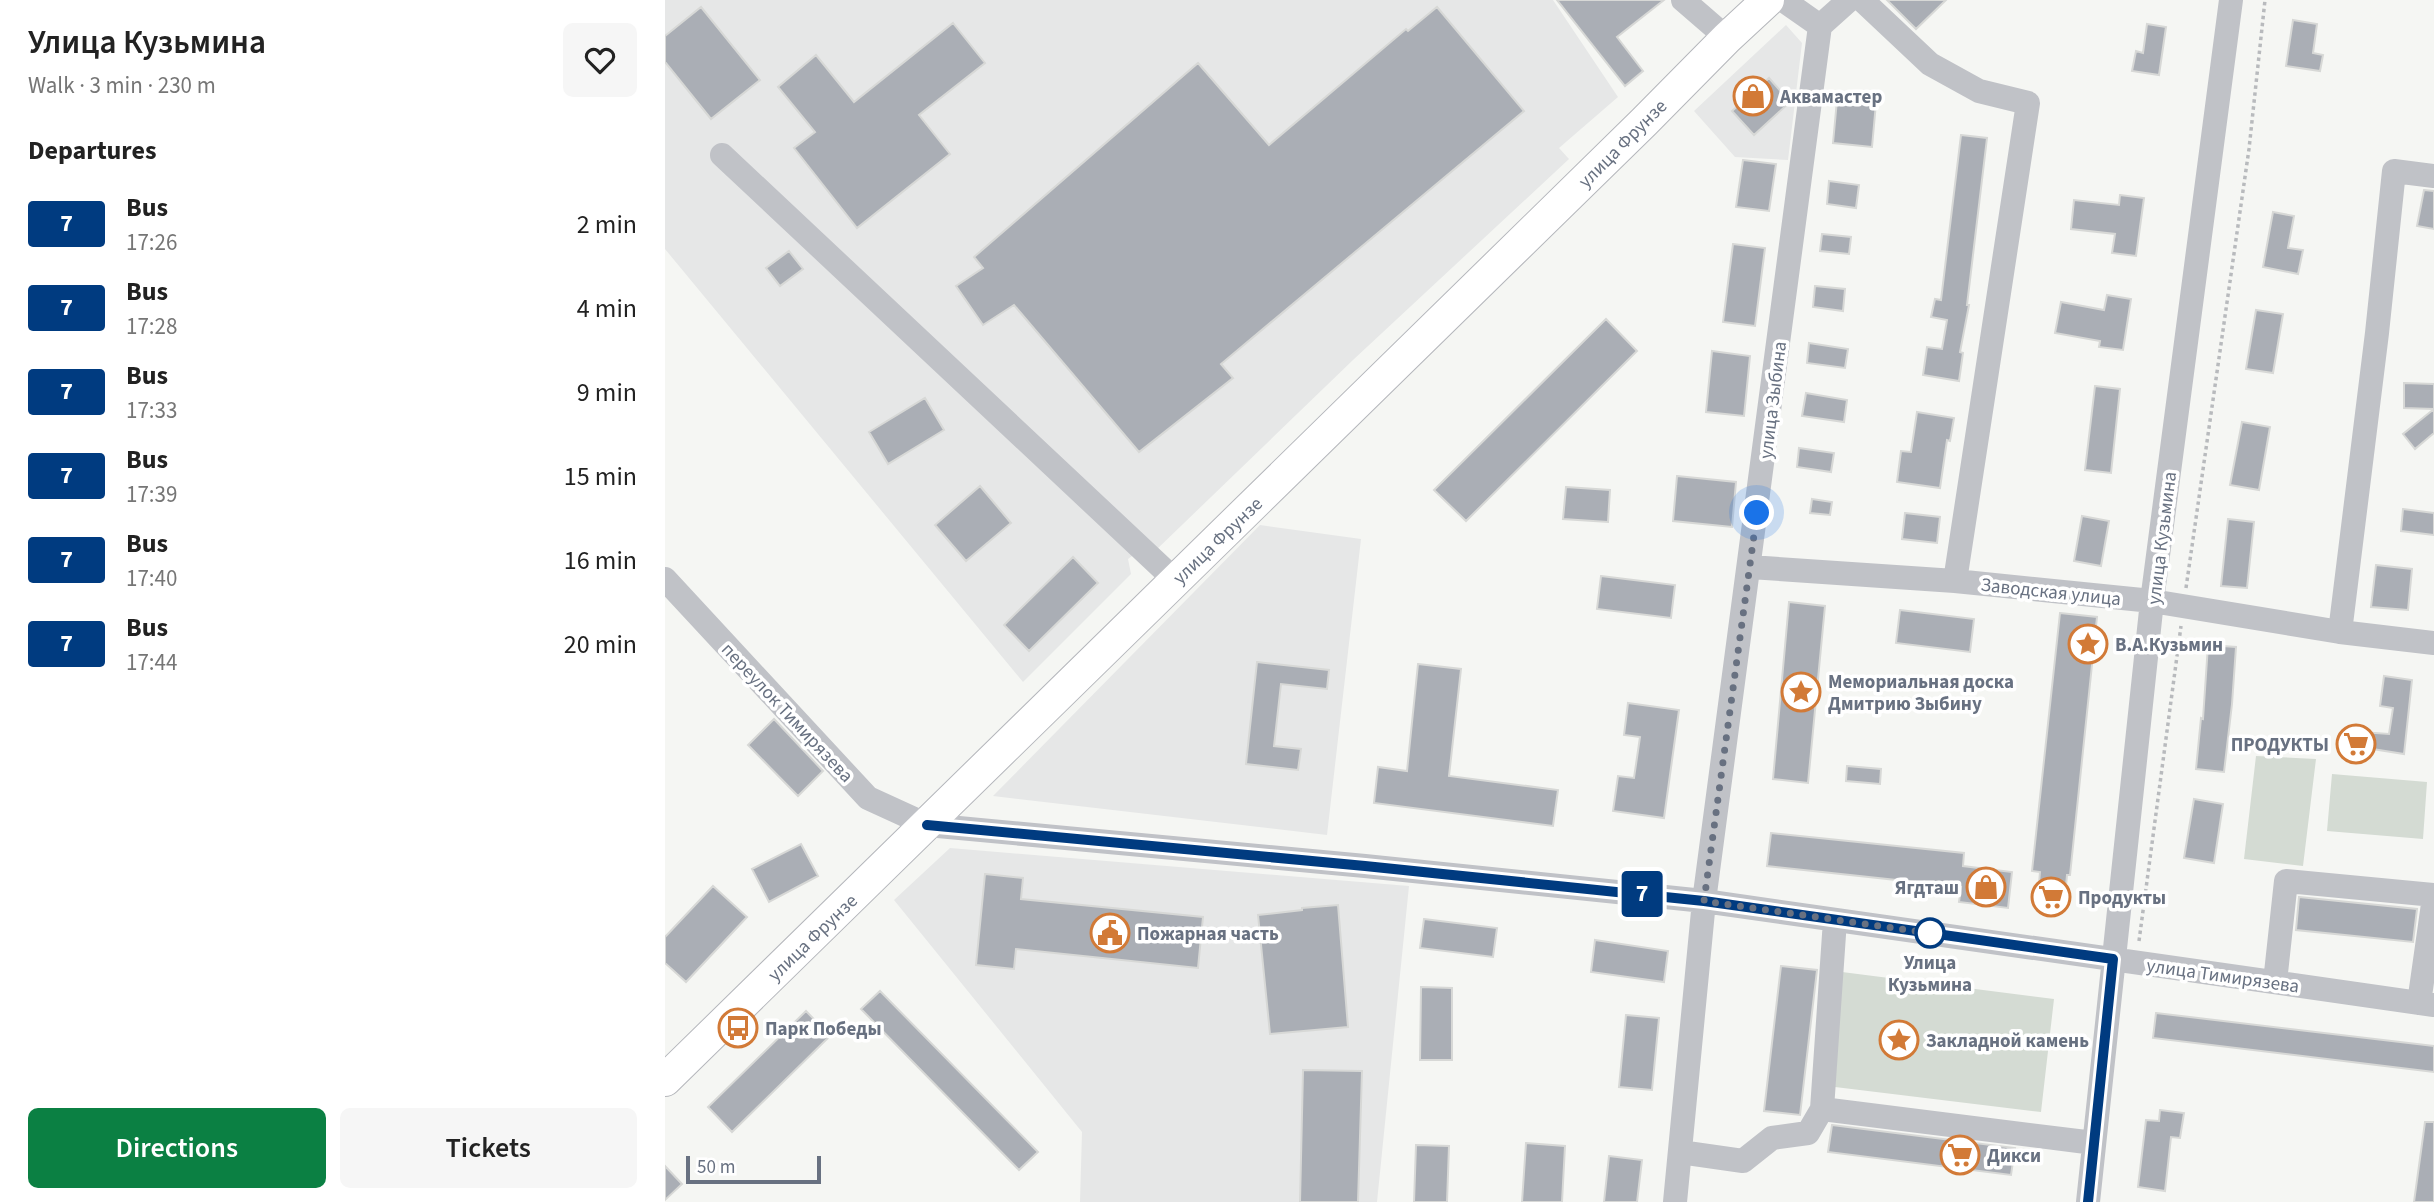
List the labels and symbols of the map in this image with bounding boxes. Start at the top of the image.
shop icon: Аквамастер [1732,75,1774,117]
place label: Аквамастер [1779,84,1882,111]
street label: улица Фрунзе [1573,94,1673,194]
street label: улица Зыбина [1753,340,1794,460]
street label: улица Кузьмина [2141,470,2184,606]
street label: улица Фрунзе [1167,491,1269,591]
your location [1739,495,1774,530]
street label: Заводская улица [1979,572,2122,613]
place icon: В.А.Кузьмин [2067,623,2109,665]
place label: В.А.Кузьмин [2115,632,2223,659]
street label: переулок Тимирязева [715,637,859,789]
place label: Мемориальная доска Дмитрию Зыбину [1828,669,2014,718]
place icon: Мемориальная доска Дмитрию Зыбину [1780,671,1822,713]
supermarket icon: ПРОДУКТЫ [2335,723,2377,765]
place label: ПРОДУКТЫ [2231,732,2329,759]
shop icon: Ягдташ [1965,866,2007,908]
line badge: 7 [1619,871,1665,917]
place label: Ягдташ [1895,875,1959,902]
supermarket icon: Продукты [2030,876,2072,918]
place label: Продукты [2078,885,2166,912]
street label: улица Фрунзе [762,888,864,988]
public building icon: Пожарная часть [1089,912,1131,954]
marker: Улица Кузьмина [1915,918,1945,948]
place label: Пожарная часть [1137,921,1279,948]
place label: Улица Кузьмина [1888,950,1972,999]
street label: улица Тимирязева [2145,952,2301,1001]
bus stop icon: Парк Победы [717,1007,759,1049]
place label: Парк Победы [765,1016,882,1043]
place icon: Закладной камень [1878,1019,1920,1061]
place label: Закладной камень [1926,1028,2089,1055]
supermarket icon: Дикси [1939,1134,1981,1176]
place label: Дикси [1987,1143,2041,1170]
scale bar [686,1153,821,1185]

